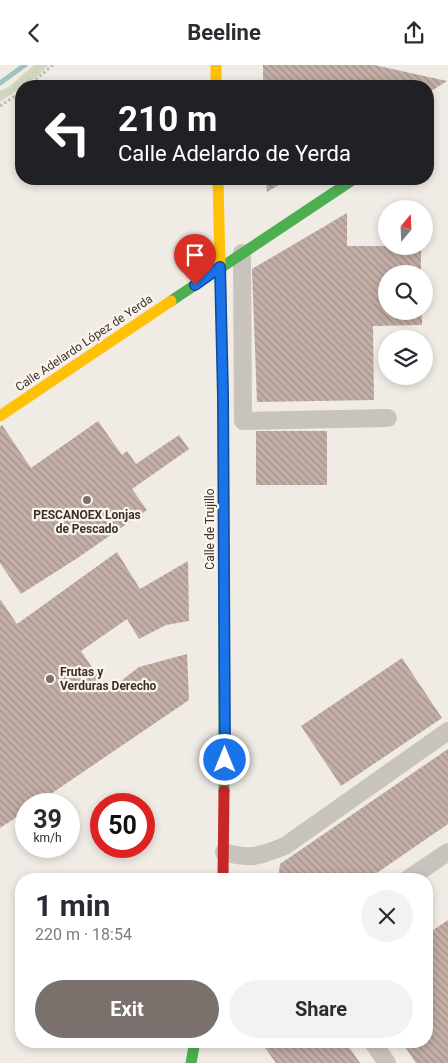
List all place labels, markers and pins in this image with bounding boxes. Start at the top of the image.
pin [174,234,216,285]
marker: PESCANOEX Lonjas de Pescado [81,494,93,506]
place label: PESCANOEX Lonjas de Pescado [33,508,141,536]
place label: Frutas y Verduras Derecho [60,665,157,693]
marker: Frutas y Verduras Derecho [44,673,56,685]

